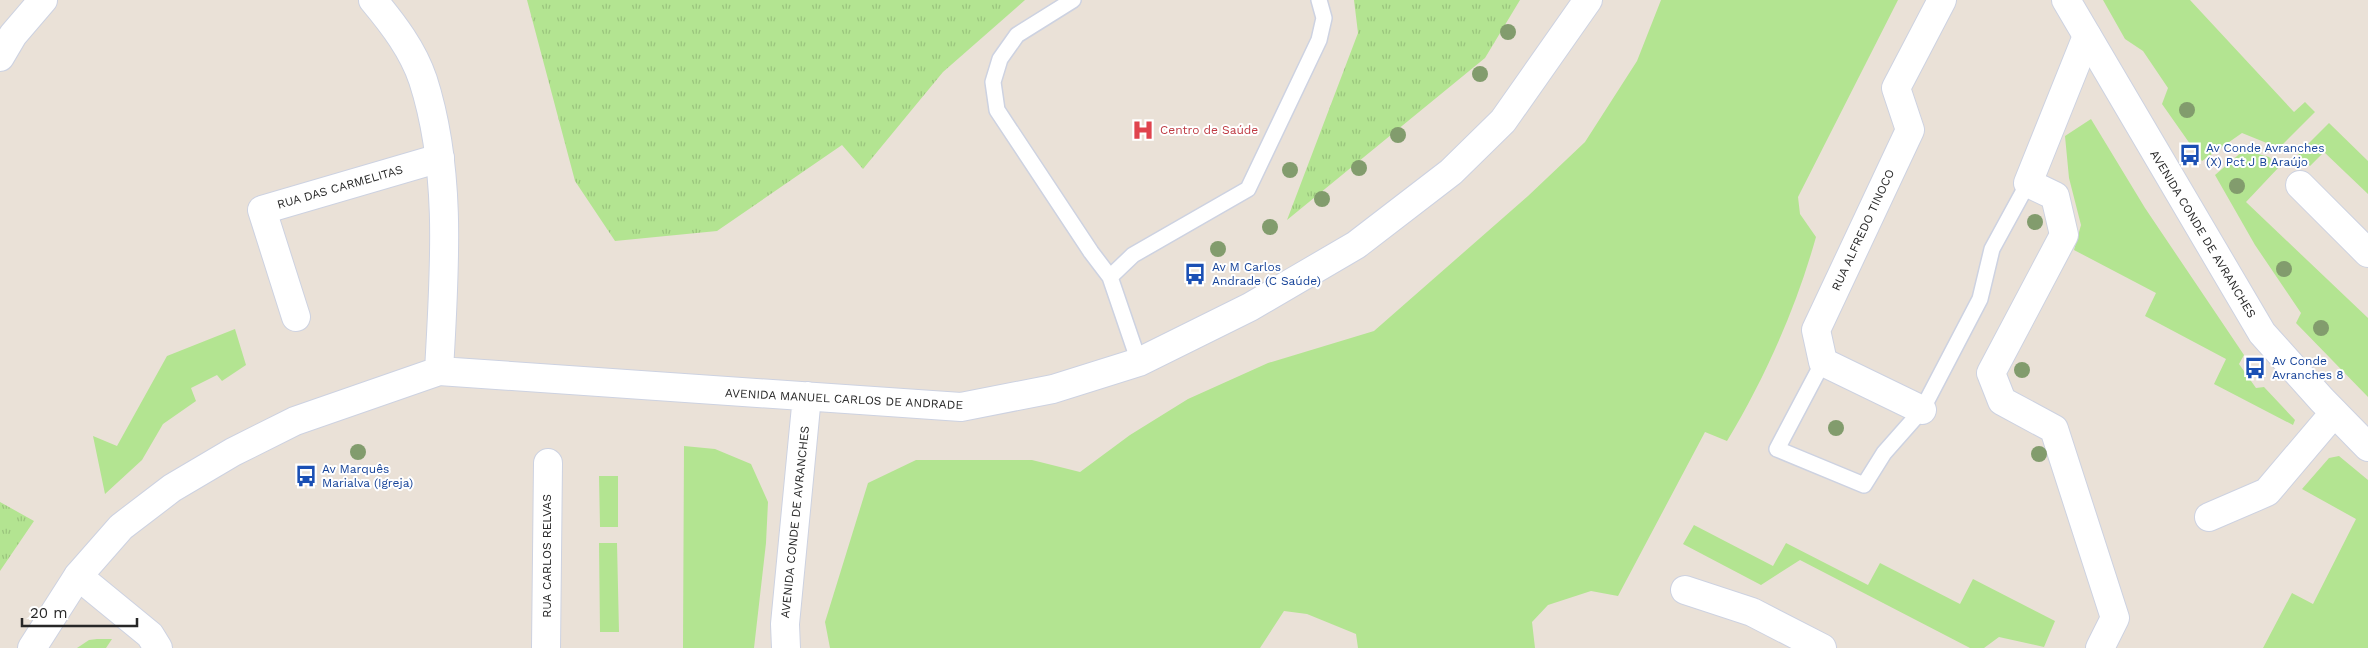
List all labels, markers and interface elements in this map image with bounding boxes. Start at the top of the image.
hospital icon: Centro de Saúde [1130,117,1156,143]
place label: Centro de Saúde [1160,123,1258,137]
place label: Av Conde Avranches (X) Pct J B Araújo [2206,141,2325,169]
bus stop icon: Av Conde Avranches (X) Pct J B Araújo [2177,142,2203,168]
street label: AVENIDA CONDE DE AVRANCHES [2147,148,2259,320]
street label: RUA DAS CARMELITAS [275,162,405,212]
street label: RUA ALFREDO TINOCO [1829,167,1897,293]
place label: Av M Carlos Andrade (C Saúde) [1212,260,1321,288]
bus stop icon: Av M Carlos Andrade (C Saúde) [1182,261,1208,287]
place label: Av Conde Avranches 8 [2272,354,2344,382]
bus stop icon: Av Conde Avranches 8 [2242,355,2268,381]
street label: AVENIDA MANUEL CARLOS DE ANDRADE [725,386,964,412]
street label: AVENIDA CONDE DE AVRANCHES [778,425,812,619]
place label: Av Marquês Marialva (Igreja) [322,462,413,490]
bus stop icon: Av Marquês Marialva (Igreja) [293,463,319,489]
street label: RUA CARLOS RELVAS [540,494,554,618]
scale bar [22,596,138,628]
text: 20 m [30,604,68,622]

